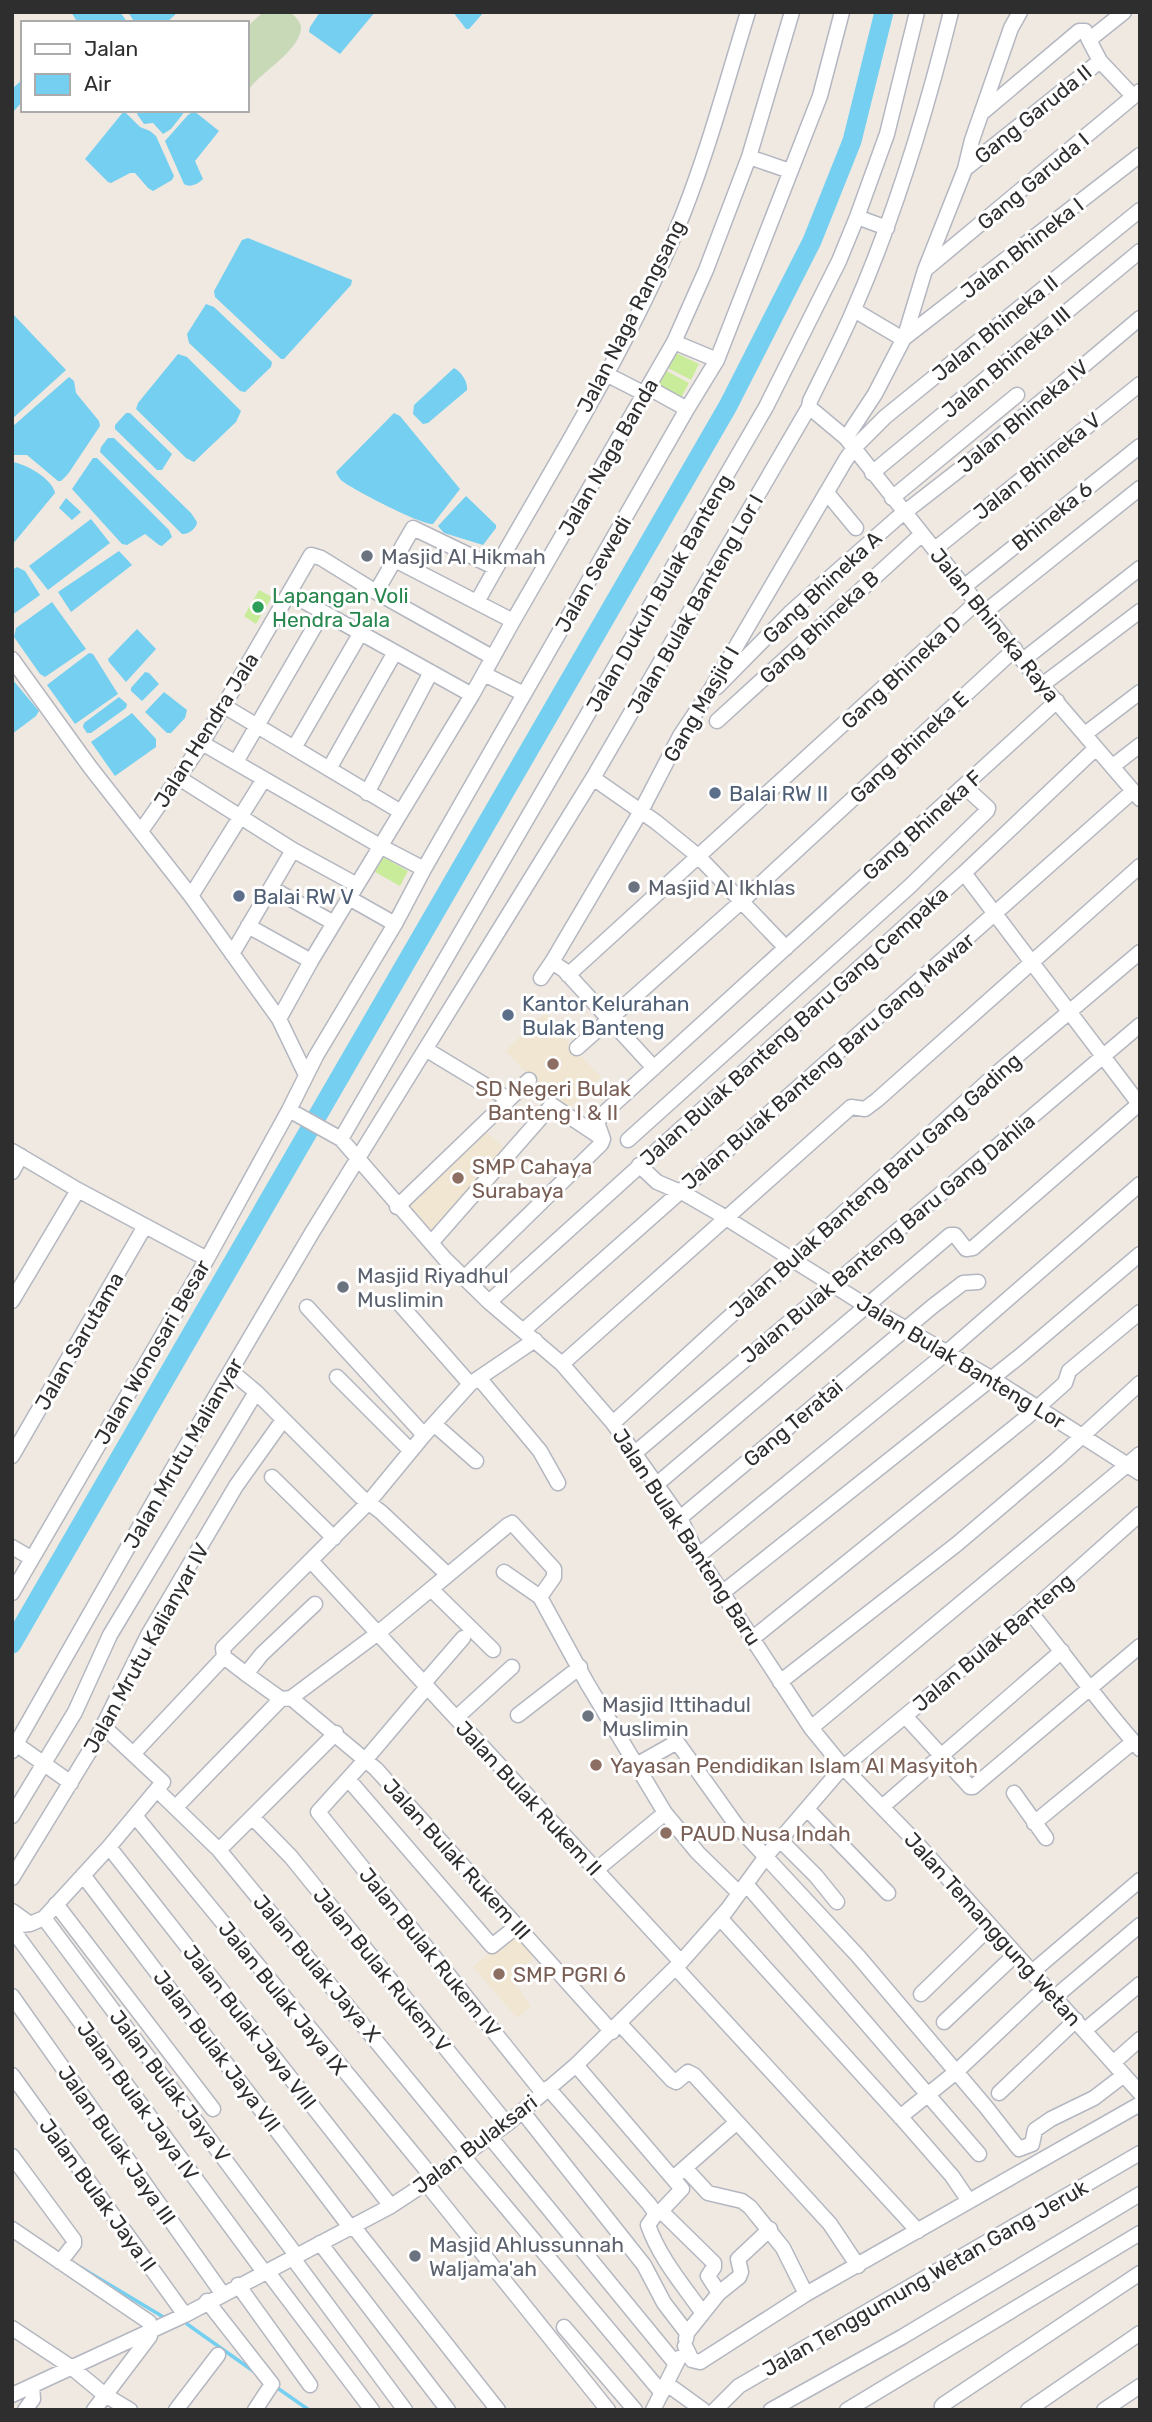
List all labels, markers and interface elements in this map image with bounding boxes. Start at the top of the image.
legend [21,21,248,112]
text: Jalan [84,36,138,61]
street label: Gang Garuda II [969,59,1097,169]
text: Air [84,71,111,96]
street label: Gang Garuda I [972,127,1094,235]
street label: Jalan Bhineka I [956,192,1088,304]
street label: Jalan Naga Rangsang [572,215,690,417]
street label: Jalan Bhineka II [927,270,1063,386]
street label: Jalan Bhineka III [937,301,1075,423]
street label: Jalan Bhineka IV [953,354,1094,478]
street label: Jalan Naga Banda [553,374,663,540]
street label: Jalan Bhineka V [968,407,1106,525]
street label: Jalan Dukuh Bulak Banteng [581,470,737,716]
street label: Bhineka 6 [1007,476,1097,556]
street label: Jalan Bulak Banteng Lor I [622,490,768,718]
street label: Jalan Sewedi [550,512,636,636]
street label: Gang Bhineka A [757,525,887,649]
street label: Jalan Bhineka Raya [925,543,1065,707]
place label: Masjid Al Hikmah [381,544,546,569]
marker: Masjid Al Hikmah [359,548,375,564]
street label: Gang Bhineka B [754,565,884,689]
place label: Lapangan Voli Hendra Jala [272,583,409,632]
marker: Lapangan Voli Hendra Jala [250,599,266,615]
street label: Gang Bhineka D [836,610,966,734]
street label: Gang Masjid I [658,642,744,766]
street label: Jalan Hendra Jala [148,648,264,812]
street label: Gang Bhineka E [845,686,973,808]
street label: Gang Bhineka F [857,765,987,885]
place label: Balai RW II [729,781,828,806]
marker: Balai RW II [707,785,723,801]
place label: Masjid Al Ikhlas [648,875,796,900]
marker: Masjid Al Ikhlas [626,879,642,895]
street label: Jalan Bulak Banteng Baru Gang Cempaka [635,881,953,1171]
place label: Balai RW V [253,884,354,909]
marker: Balai RW V [231,888,247,904]
street label: Jalan Bulak Banteng Baru Gang Mawar [677,927,979,1195]
place label: Kantor Kelurahan Bulak Banteng [522,991,690,1040]
marker: Kantor Kelurahan Bulak Banteng [500,1007,516,1023]
street label: Jalan Bulak Banteng Baru Gang Gading [724,1047,1026,1323]
marker: SD Negeri Bulak Banteng I & II [545,1056,561,1072]
place label: SD Negeri Bulak Banteng I & II [475,1076,631,1125]
street label: Jalan Bulak Banteng Baru Gang Dahlia [736,1108,1040,1368]
place label: SMP Cahaya Surabaya [472,1154,592,1203]
marker: SMP Cahaya Surabaya [450,1170,466,1186]
street label: Jalan Wonosari Besar [89,1255,215,1449]
place label: Masjid Riyadhul Muslimin [357,1263,509,1312]
street label: Jalan Sarutama [29,1268,129,1414]
marker: Masjid Riyadhul Muslimin [335,1279,351,1295]
street label: Jalan Bulak Banteng Lor [852,1290,1070,1434]
street label: Jalan Mrutu Malianyar [118,1353,248,1553]
street label: Gang Teratai [738,1374,848,1472]
street label: Jalan Bulak Banteng Baru [608,1424,766,1650]
street label: Jalan Mrutu Kalianyar IV [78,1539,214,1757]
street label: Jalan Bulak Banteng [908,1568,1078,1716]
place label: Masjid Ittihadul Muslimin [602,1692,751,1741]
marker: Masjid Ittihadul Muslimin [580,1708,596,1724]
street label: Jalan Bulak Rukem II [451,1715,607,1881]
place label: Yayasan Pendidikan Islam Al Masyitoh [610,1753,978,1778]
marker: Yayasan Pendidikan Islam Al Masyitoh [588,1757,604,1773]
street label: Jalan Bulak Rukem III [378,1773,536,1945]
place label: PAUD Nusa Indah [680,1821,851,1846]
marker: PAUD Nusa Indah [658,1825,674,1841]
street label: Jalan Temanggung Wetan [899,1827,1087,2031]
street label: Jalan Bulak Rukem IV [354,1862,506,2042]
street label: Jalan Bulak Rukem V [308,1883,456,2057]
street label: Jalan Bulak Jaya X [248,1889,386,2047]
street label: Jalan Bulak Jaya IX [213,1916,353,2080]
street label: Jalan Bulak Jaya VIII [178,1940,322,2114]
place label: SMP PGRI 6 [513,1962,626,1987]
marker: SMP PGRI 6 [491,1966,507,1982]
street label: Jalan Bulak Jaya V [104,2005,236,2167]
street label: Jalan Bulak Jaya VII [105,2005,236,2167]
street label: Jalan Bulak Jaya IV [72,2017,204,2186]
street label: Jalan Bulak Jaya III [53,2061,181,2229]
street label: Jalan Bulaksari [408,2089,542,2199]
street label: Jalan Bulak Jaya II [34,2114,162,2276]
street label: Jalan Tenggumung Wetan Gang Jeruk [758,2174,1092,2382]
place label: Masjid Ahlussunnah Waljama'ah [429,2232,624,2281]
marker: Masjid Ahlussunnah Waljama'ah [407,2248,423,2264]

